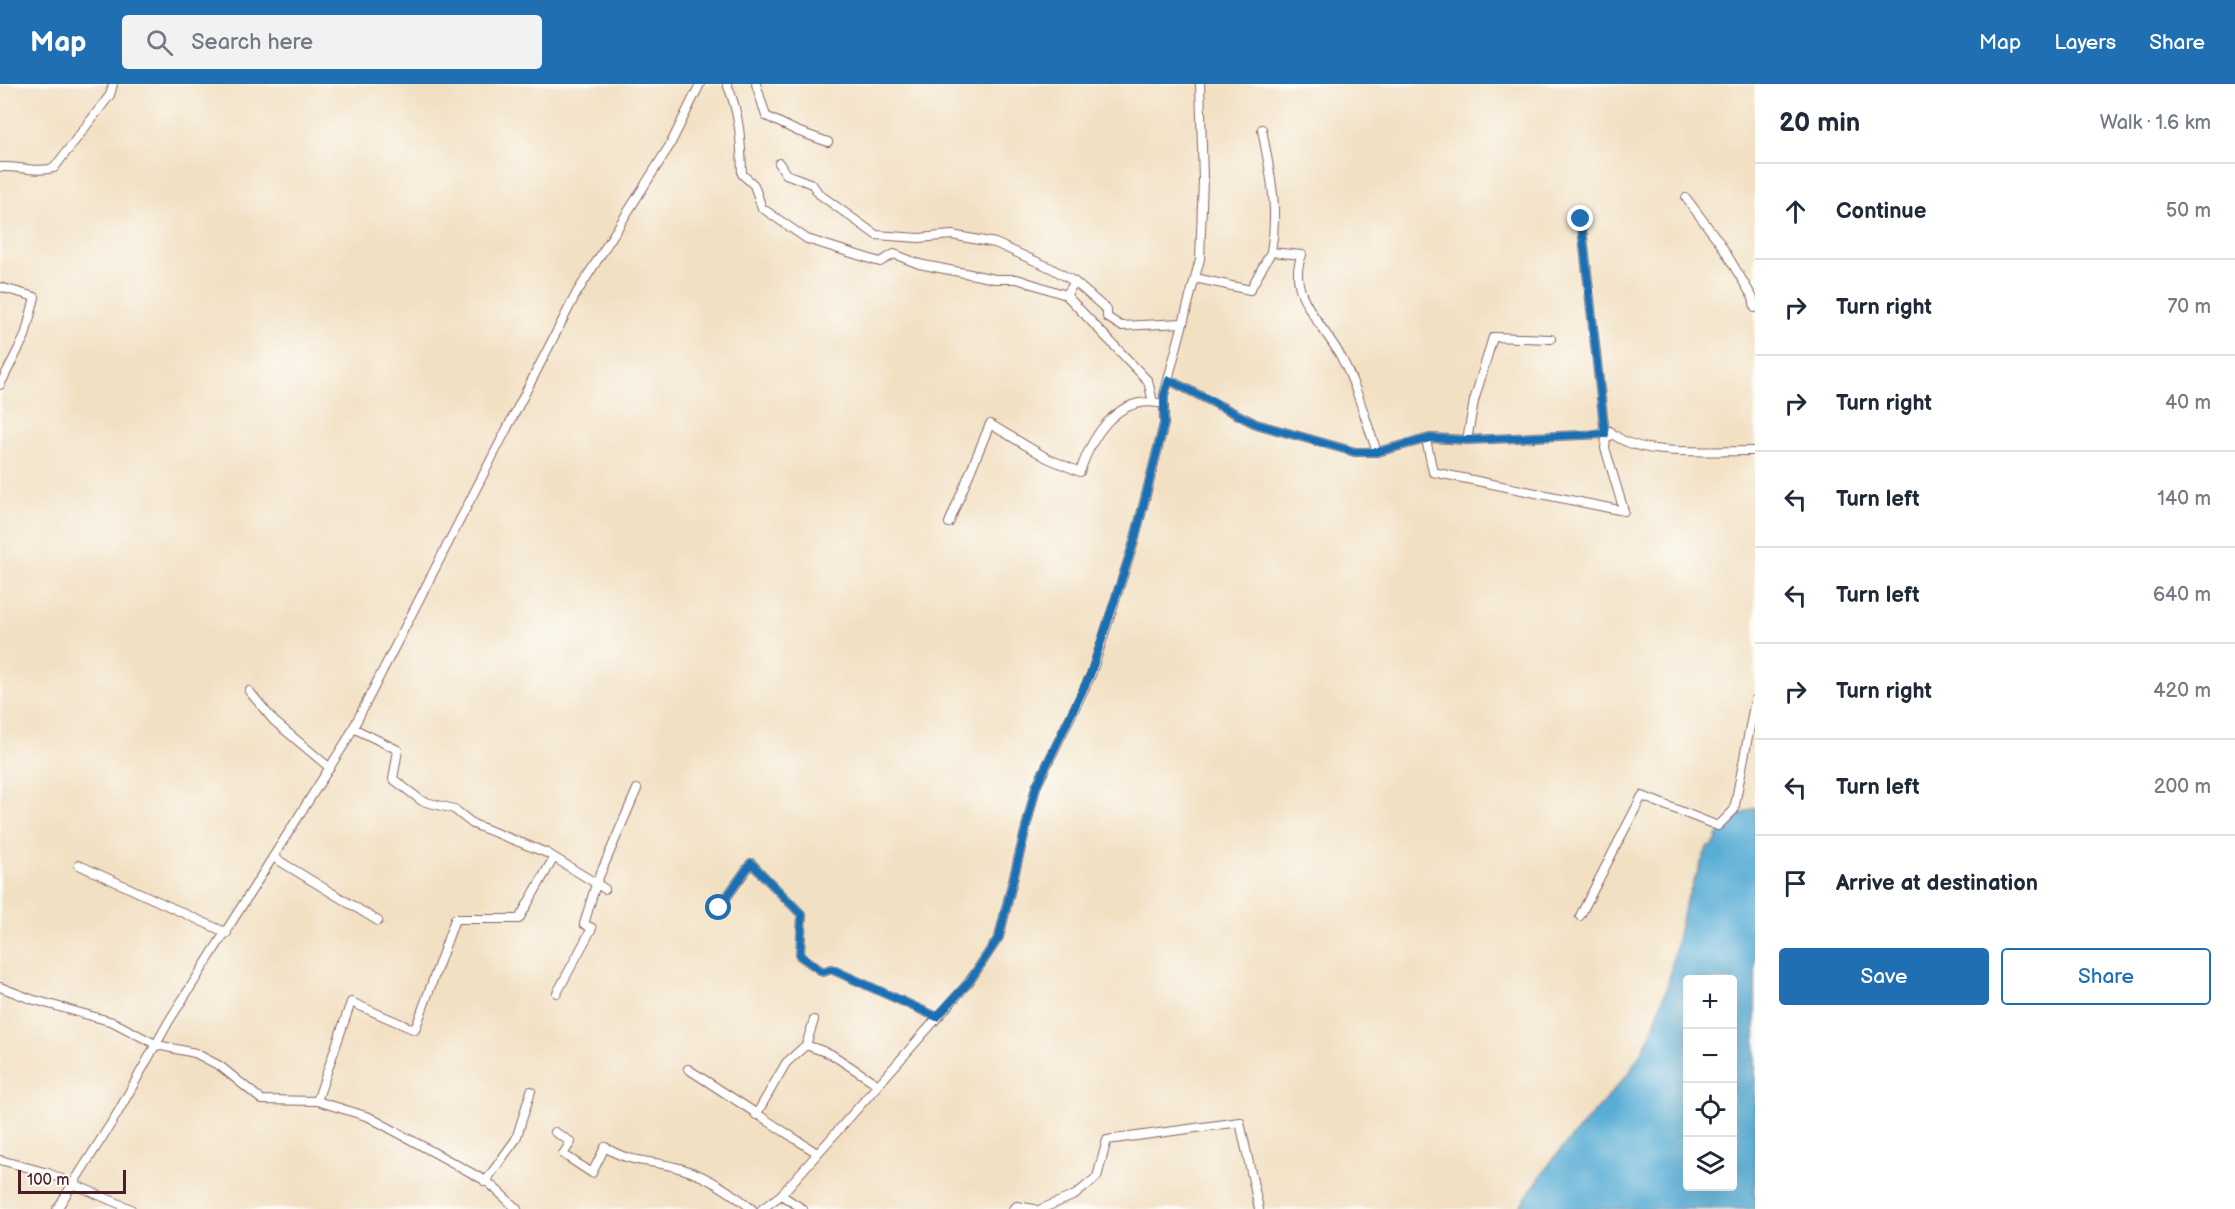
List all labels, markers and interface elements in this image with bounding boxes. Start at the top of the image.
search box [122,15,542,69]
text: Map [30,26,86,59]
icon: search [143,26,176,59]
text: Search here [191,29,313,56]
text: Map [1979,30,2021,55]
text: Layers [2054,30,2116,55]
text: Share [2149,30,2205,55]
text: 20 min [1779,108,1860,139]
text: Walk · 1.6 km [2100,111,2211,135]
icon: ahead [1779,195,1812,228]
text: Continue [1836,198,1926,225]
text: 50 m [2166,199,2211,223]
route end [1567,205,1593,231]
icon: right [1779,291,1812,324]
text: Turn right [1836,294,1932,321]
text: 70 m [2167,295,2211,319]
icon: right [1779,387,1812,420]
text: Turn right [1836,390,1932,417]
text: 40 m [2165,391,2211,415]
icon: left [1779,483,1812,516]
text: Turn left [1836,486,1920,513]
text: 140 m [2157,487,2211,511]
icon: left [1779,579,1812,612]
text: Turn left [1836,582,1920,609]
text: 640 m [2153,583,2211,607]
icon: right [1779,675,1812,708]
text: Turn right [1836,678,1932,705]
text: 420 m [2153,679,2211,703]
icon: left [1779,771,1812,804]
text: Turn left [1836,774,1920,801]
text: 200 m [2154,775,2211,799]
icon: arrive [1779,867,1812,900]
text: Arrive at destination [1836,870,2038,897]
route start [705,894,731,920]
button: Save [1779,948,1989,1005]
button: Share [2001,948,2211,1005]
map controls [1683,975,1737,1191]
button: + [1683,975,1737,1029]
button: − [1683,1029,1737,1083]
button: locate [1683,1083,1737,1137]
button: layers [1683,1137,1737,1191]
scale bar [18,1167,126,1194]
text: 100 m [27,1171,70,1190]

